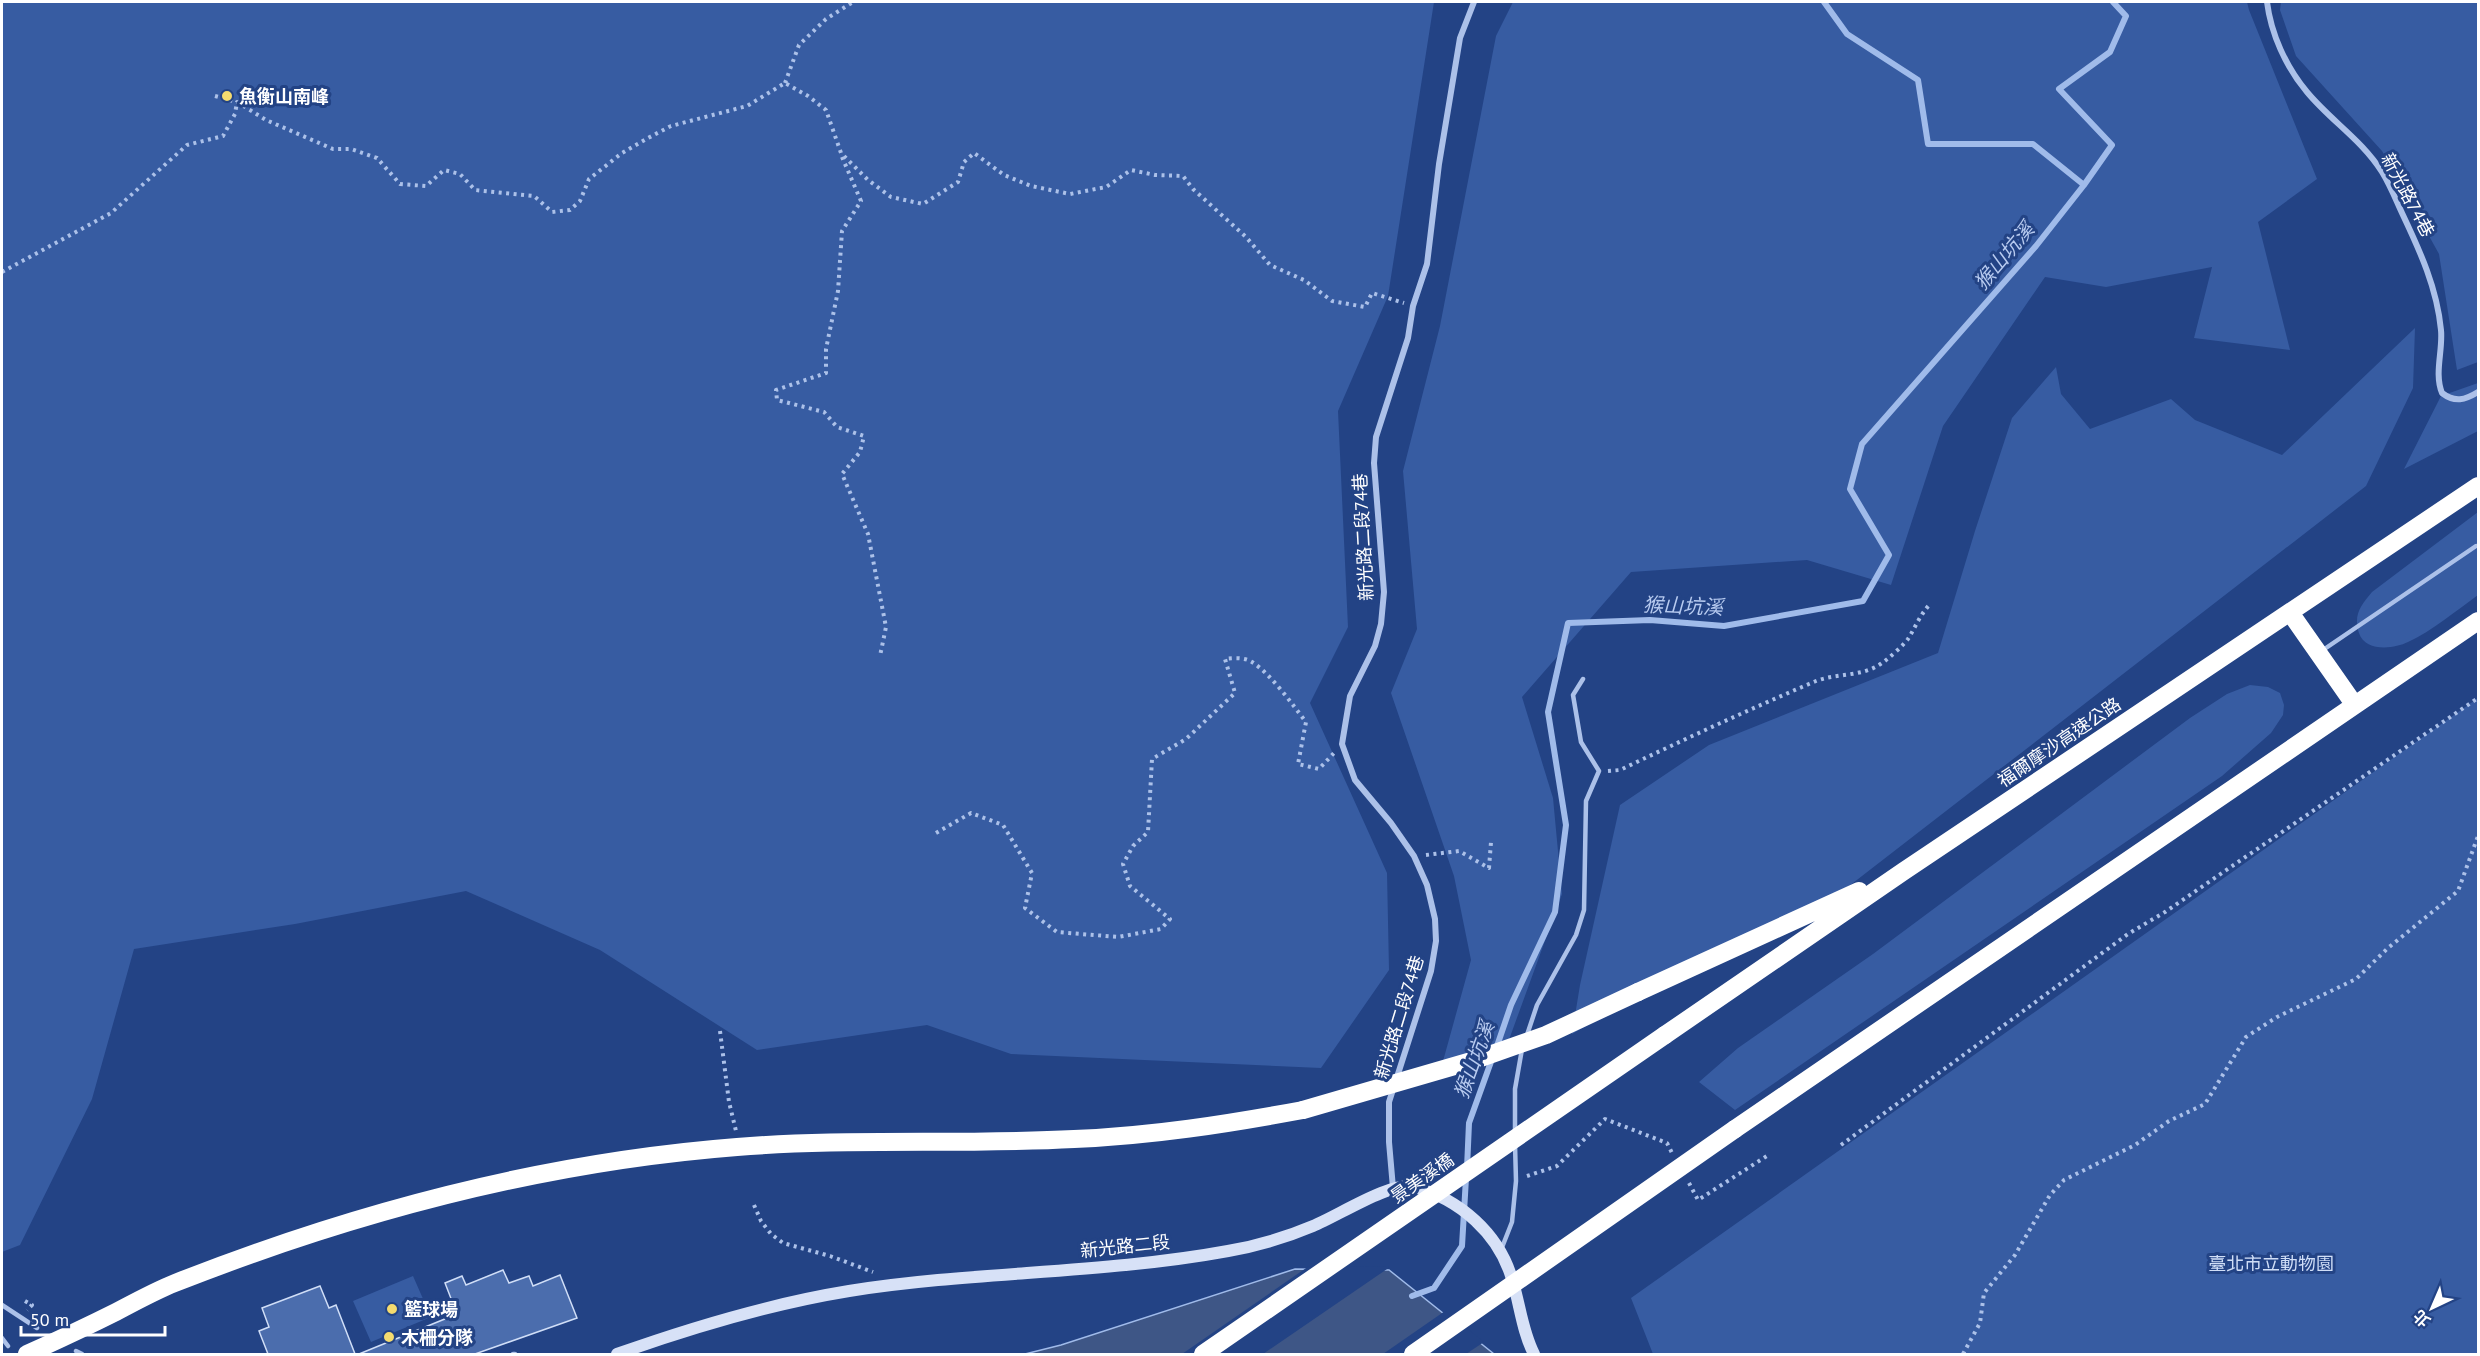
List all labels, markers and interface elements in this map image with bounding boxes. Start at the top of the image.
place label: 魚衡山南峰 [239,85,329,108]
marker: 魚衡山南峰 [220,89,234,103]
street label: 新光路74巷 [2376,149,2440,241]
water label: 猴山坑溪 [1968,215,2042,295]
street label: 新光路二段74巷 [1348,473,1378,601]
water label: 猴山坑溪 [1643,592,1726,620]
street label: 福爾摩沙高速公路 [1993,692,2125,792]
street label: 新光路二段74巷 [1369,953,1429,1081]
water label: 猴山坑溪 [1448,1015,1501,1102]
street label: 景美溪橋 [1386,1148,1458,1208]
street label: 新光路二段 [1079,1230,1171,1262]
park label: 臺北市立動物園 [2208,1252,2334,1275]
north arrow [2402,1278,2462,1338]
place label: 籃球場 [404,1298,458,1321]
scale bar [21,1299,165,1337]
marker: 籃球場 [385,1302,399,1316]
text: 北 [2409,1306,2434,1332]
text: 50 m [30,1308,69,1331]
place label: 木柵分隊 [401,1326,473,1349]
marker: 木柵分隊 [382,1330,396,1344]

